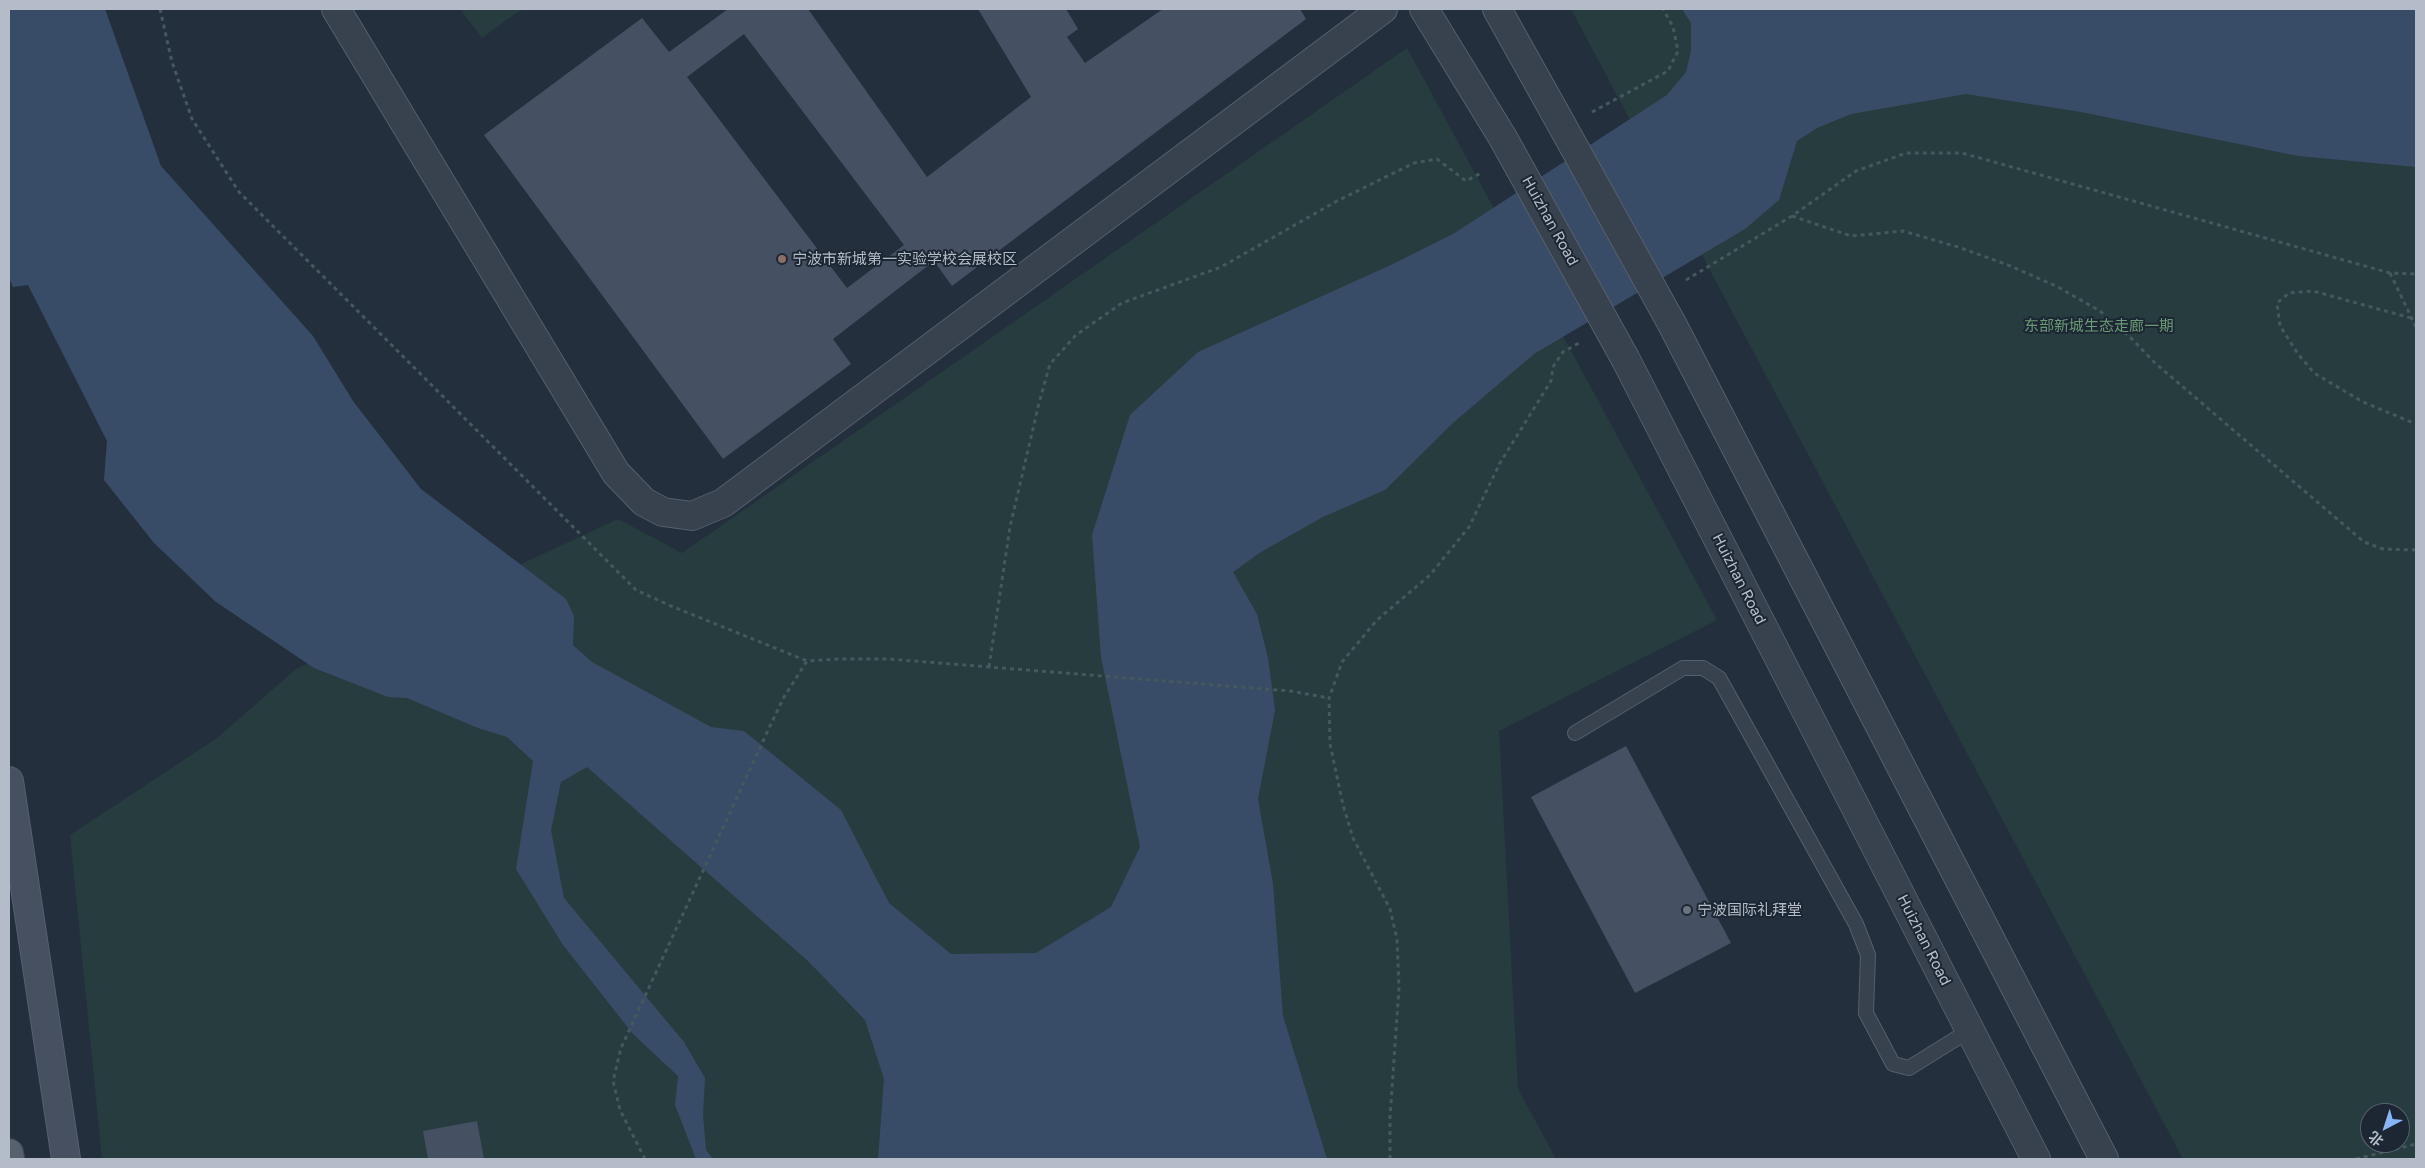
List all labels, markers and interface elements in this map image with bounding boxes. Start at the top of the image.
street label: Huizhan Road [1518,173,1582,269]
place label: 宁波市新城第一实验学校会展校区 [792,250,1017,268]
marker: 宁波市新城第一实验学校会展校区 [776,253,788,265]
park label: 东部新城生态走廊一期 [2024,317,2174,335]
street label: Huizhan Road [1708,531,1770,627]
street label: Huizhan Road [1893,892,1955,988]
place label: 宁波国际礼拜堂 [1697,901,1802,919]
marker: 宁波国际礼拜堂 [1681,904,1693,916]
north arrow [2360,1103,2410,1153]
text: 北 [2365,1128,2387,1150]

